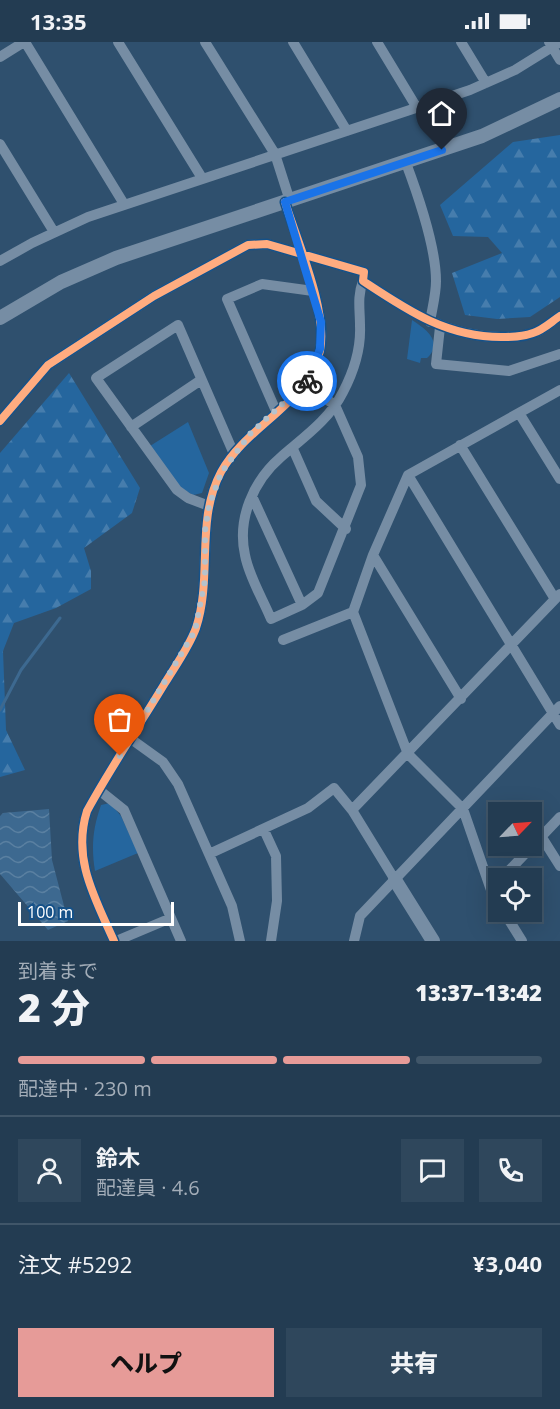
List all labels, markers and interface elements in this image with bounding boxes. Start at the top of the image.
text: 13:35 [30,6,87,36]
pin [416,88,467,150]
icon: home [425,97,458,130]
courier [277,351,337,411]
icon: bike [291,365,324,398]
pin [94,694,145,756]
icon: bag [103,703,136,736]
north arrow [488,802,542,856]
map controls [488,802,542,922]
button: locate [488,868,542,922]
scale bar [18,899,174,926]
text: 100 m [27,901,73,923]
text: 到着まで [18,957,98,984]
text: 13:37–13:42 [415,977,542,1007]
text: 2 分 [18,980,90,1033]
text: 配達中 · 230 m [18,1075,152,1102]
button: person [18,1139,81,1202]
button: chat [401,1139,464,1202]
button: phone [479,1139,542,1202]
text: 鈴木 [96,1142,140,1172]
text: 配達員 · 4.6 [96,1174,200,1201]
text: ¥3,040 [473,1248,542,1278]
text: 注文 #5292 [18,1249,132,1279]
button: ヘルプ [18,1328,274,1397]
button: 共有 [286,1328,542,1397]

